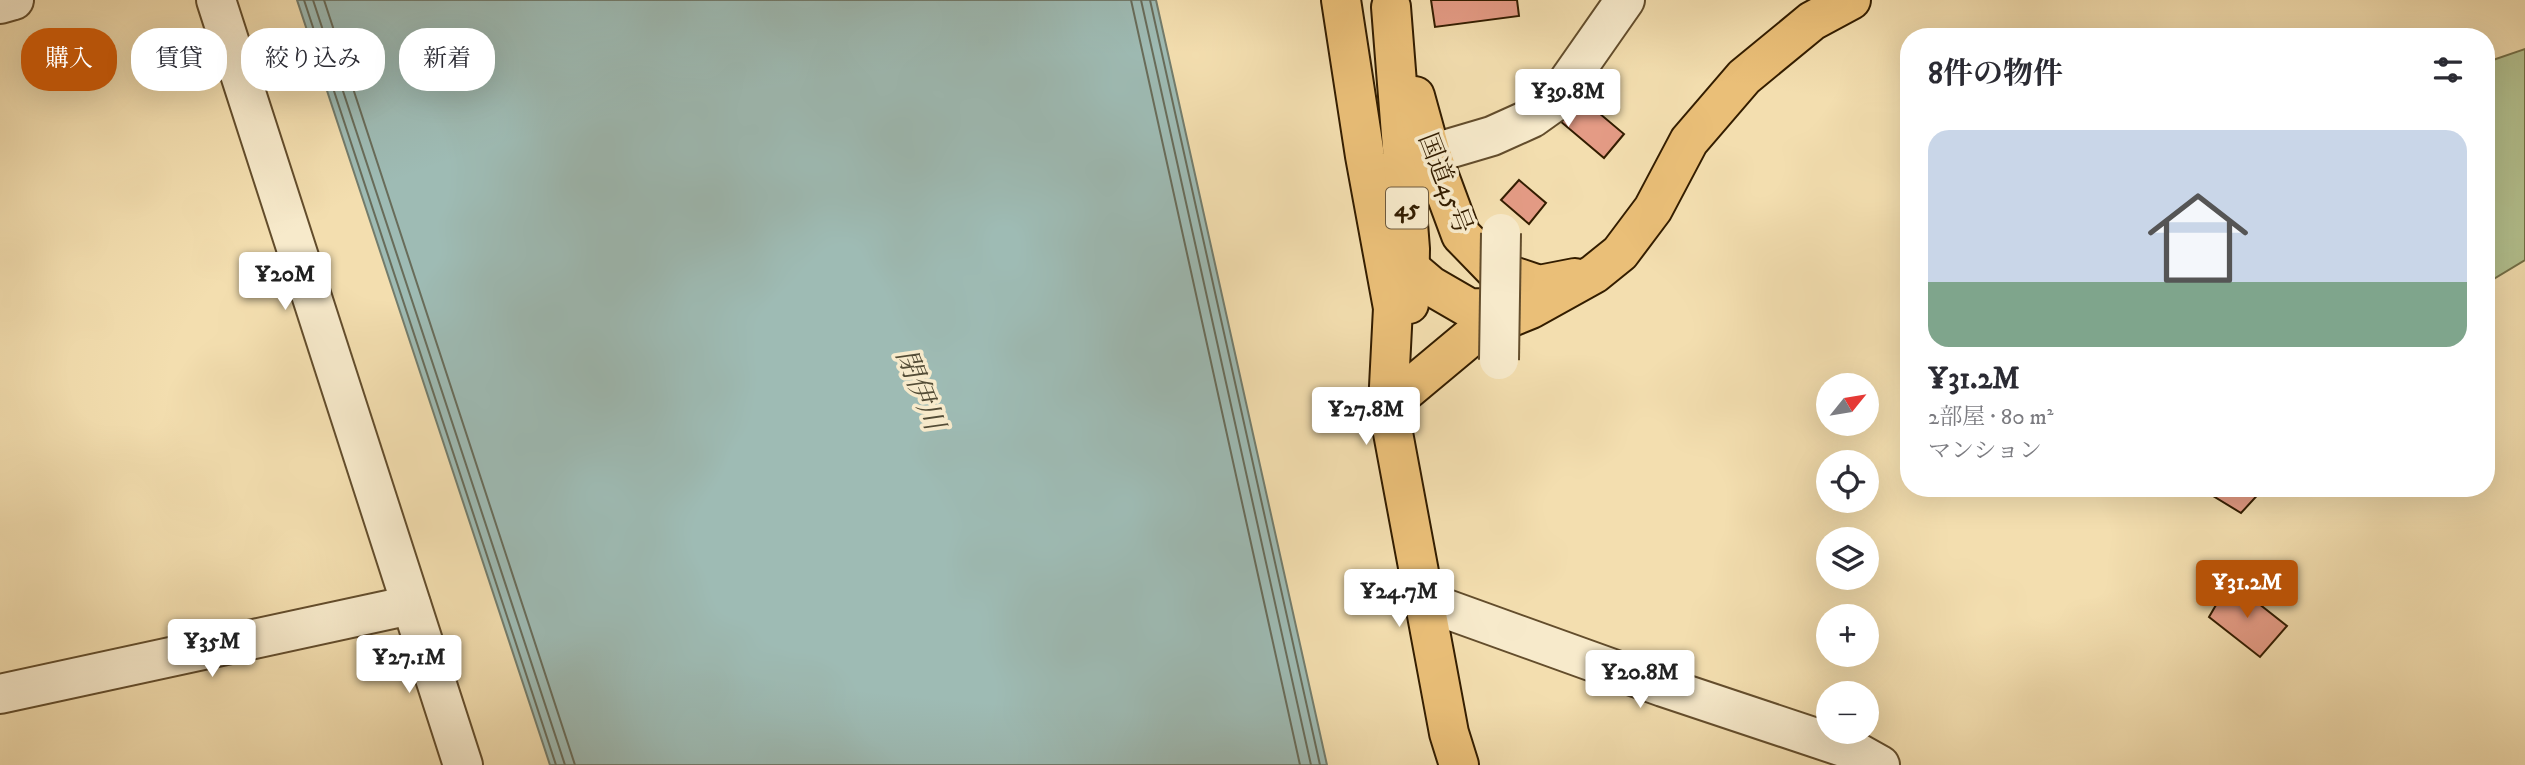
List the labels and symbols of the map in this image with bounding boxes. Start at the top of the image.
pin: ¥39.8M [1511,69,1625,129]
street label: 国道45号 [1410,128,1479,239]
road number: 45 [1386,188,1428,229]
pin: ¥20M [244,252,326,312]
water label: 閉伊川 [888,344,953,438]
north arrow [1816,373,1880,436]
pin: ¥27.8M [1309,388,1423,447]
pin: ¥31.2M [2190,560,2304,620]
pin: ¥24.7M [1342,570,1456,629]
pin: ¥35M [171,620,253,679]
pin: ¥27.1M [352,636,466,695]
pin: ¥20.8M [1583,650,1697,710]

